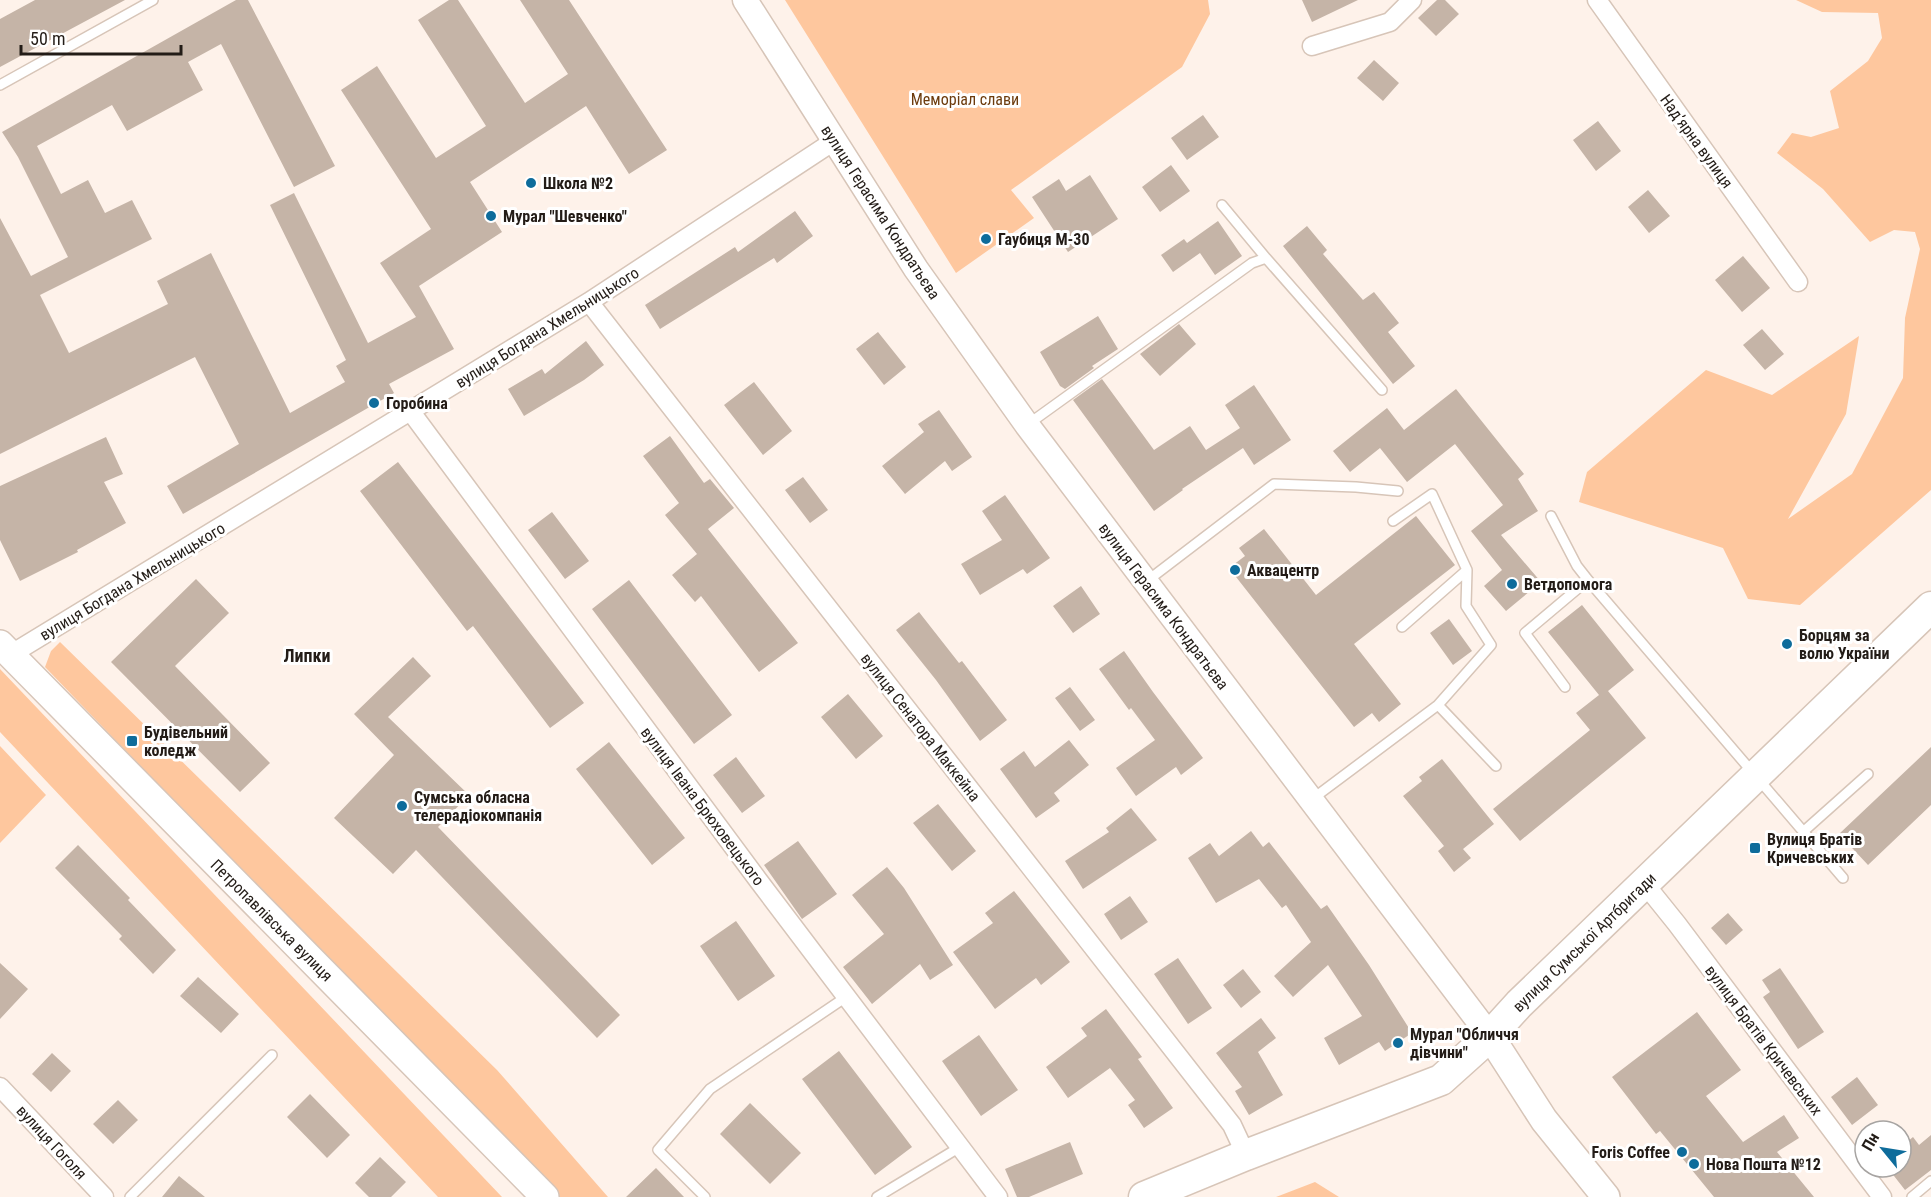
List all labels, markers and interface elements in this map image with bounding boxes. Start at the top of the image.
scale bar [21,18,182,56]
text: 50 m [30,28,65,49]
park label: Меморіал слави [911,90,1019,109]
street label: Надʼярна вулиця [1656,91,1737,192]
street label: вулиця Герасима Кондратьєва [817,122,944,303]
place label: Школа №2 [543,174,613,193]
marker: Школа №2 [524,176,538,190]
place label: Мурал "Шевченко" [503,207,627,226]
marker: Мурал "Шевченко" [484,209,498,223]
place label: Гаубиця М-30 [998,230,1090,249]
marker: Гаубиця М-30 [979,232,993,246]
street label: вулиця Богдана Хмельницького [452,263,643,392]
place label: Горобина [386,394,448,413]
marker: Горобина [367,396,381,410]
street label: вулиця Богдана Хмельницького [36,518,228,644]
street label: вулиця Герасима Кондратьєва [1095,519,1233,693]
place label: Аквацентр [1247,561,1319,580]
marker: Аквацентр [1228,563,1242,577]
place label: Ветдопомога [1524,575,1613,594]
marker: Ветдопомога [1505,577,1519,591]
place label: Борцям за волю України [1799,626,1890,663]
marker: Борцям за волю України [1780,637,1794,651]
district label: Липки [283,645,331,666]
street label: вулиця Сенатора Маккейна [857,649,984,805]
place label: Будівельний коледж [144,723,228,760]
street label: вулиця Івана Брюховецького [637,723,768,889]
marker: Будівельний коледж [125,734,139,748]
place label: Сумська обласна телерадіокомпанія [414,788,542,825]
marker: Сумська обласна телерадіокомпанія [395,799,409,813]
place label: Вулиця Братів Кричевських [1767,830,1862,867]
marker: Вулиця Братів Кричевських [1748,841,1762,855]
street label: Петропавлівська вулиця [207,855,337,985]
street label: вулиця Сумської Артбригади [1509,869,1660,1016]
street label: вулиця Братів Кричевських [1701,962,1826,1119]
place label: Мурал "Обличчя дівчини" [1410,1025,1519,1062]
marker: Мурал "Обличчя дівчини" [1391,1036,1405,1050]
street label: вулиця Гоголя [12,1101,91,1183]
north arrow [1853,1119,1913,1179]
text: Пн [1858,1129,1883,1154]
place label: Foris Coffee [1592,1143,1670,1162]
marker: Foris Coffee [1675,1145,1689,1159]
place label: Нова Пошта №12 [1706,1155,1821,1174]
marker: Нова Пошта №12 [1687,1157,1701,1171]

